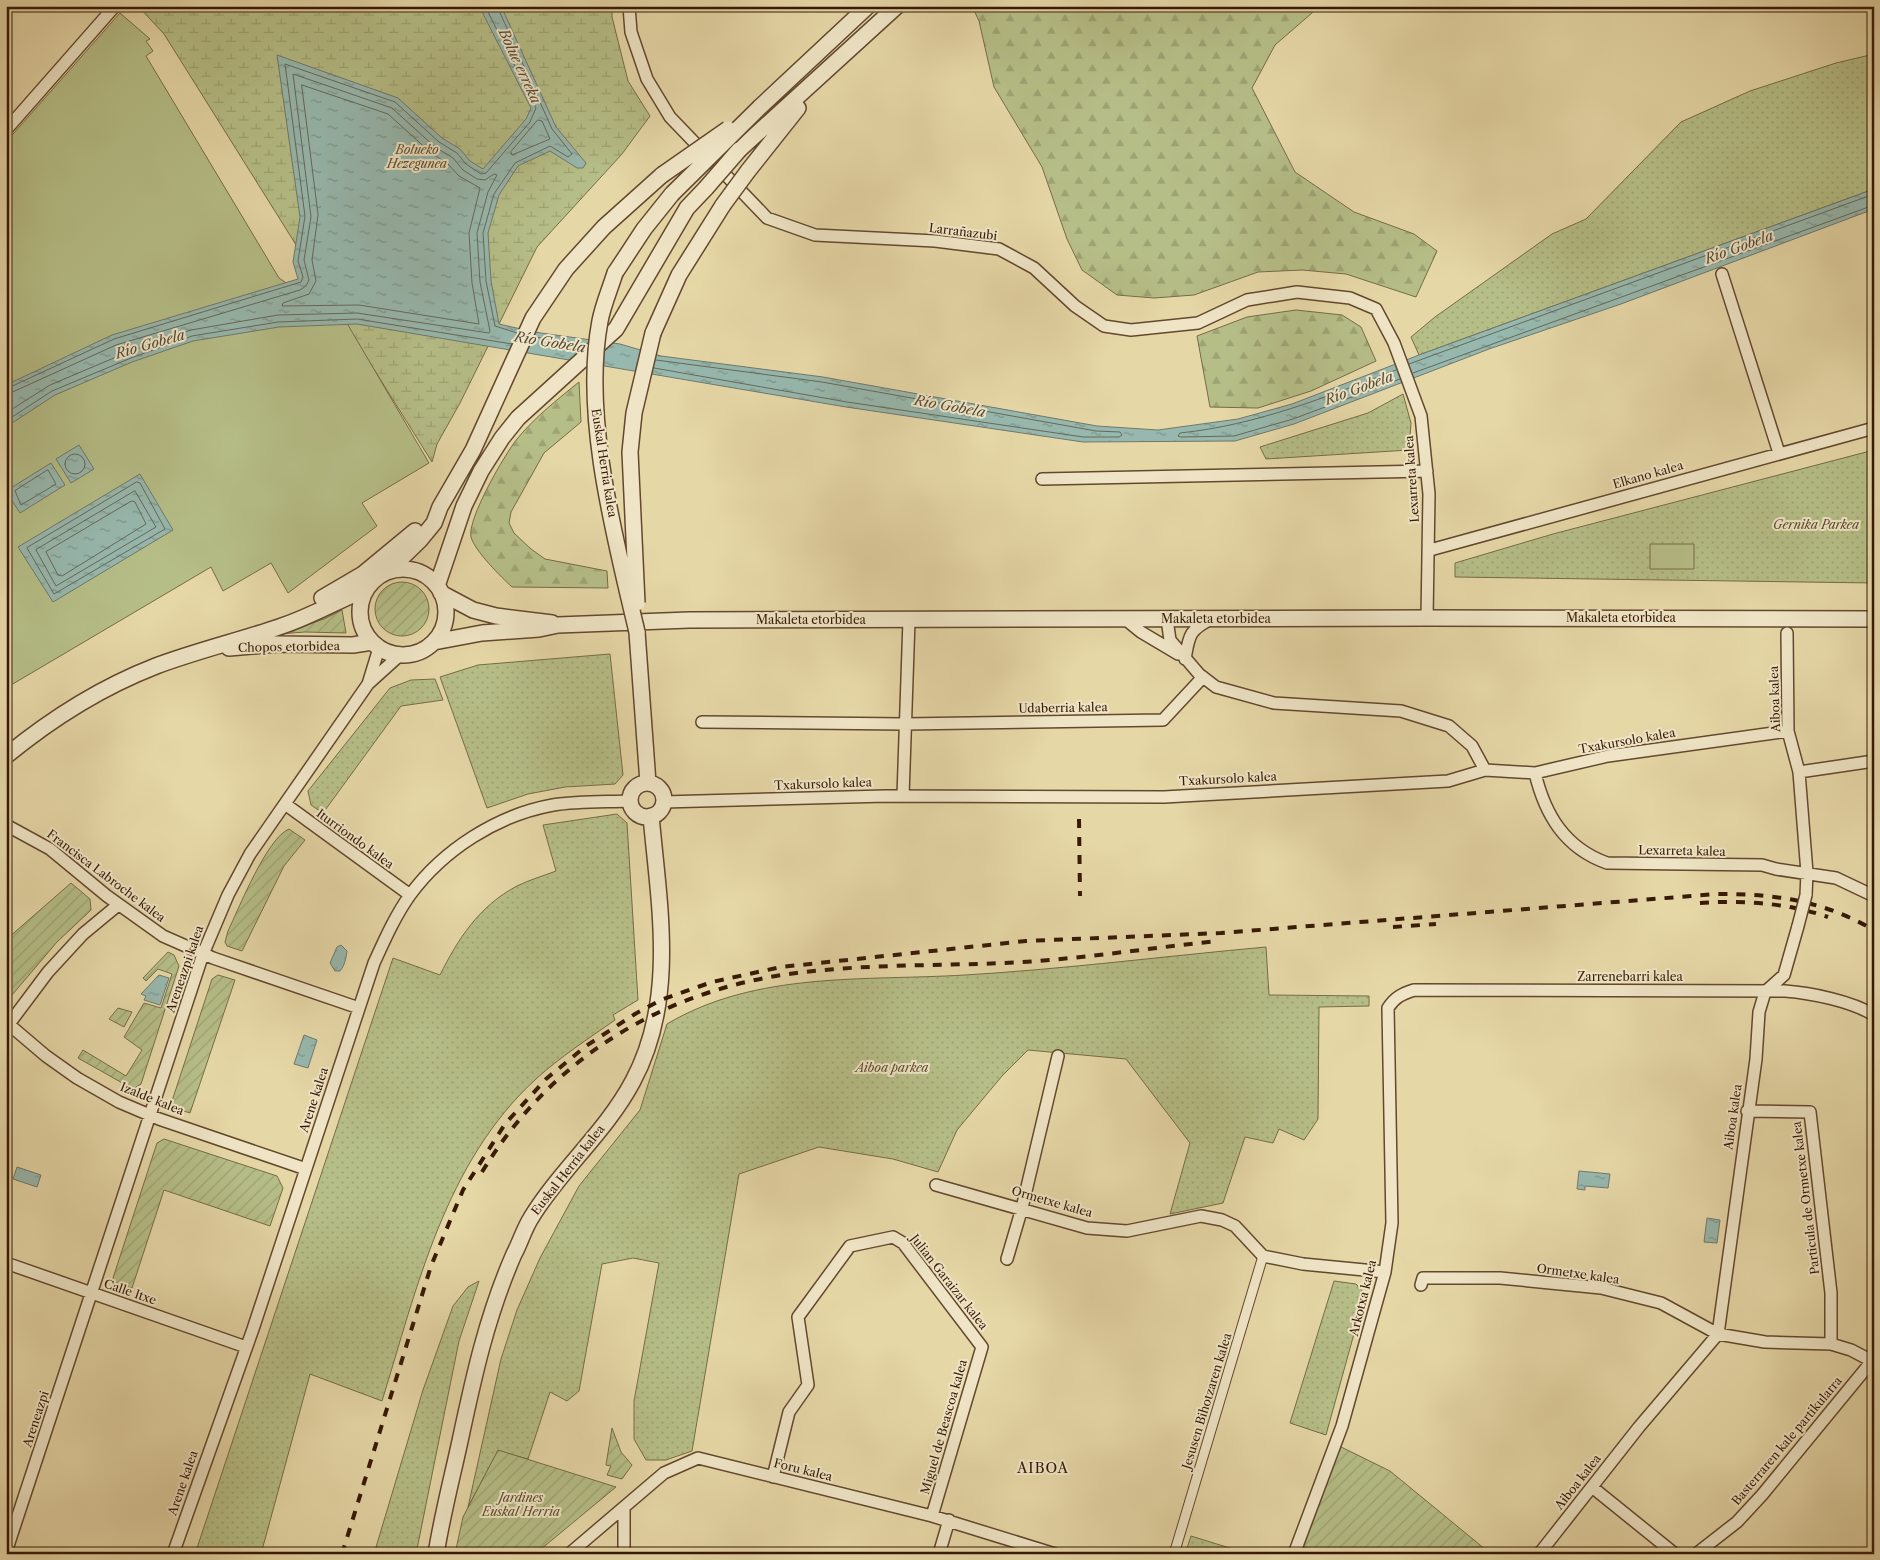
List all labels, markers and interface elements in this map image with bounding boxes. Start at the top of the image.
water label: Bolue erreka [494,25,545,107]
park label: Bolueko Hezegunea [386,142,447,171]
street label: Larrañazubi [928,220,998,243]
water label: Río Gobela [1701,226,1776,268]
water label: Río Gobela [112,325,188,363]
water label: Río Gobela [512,327,587,357]
water label: Río Gobela [1321,367,1396,409]
water label: Río Gobela [912,391,988,421]
street label: Euskal Herria kalea [588,407,621,519]
street label: Lexarreta kalea [1401,434,1422,523]
street label: Elkano kalea [1611,457,1685,492]
park label: Gernika Parkea [1773,517,1859,532]
street label: Makaleta etorbidea [1566,610,1677,625]
street label: Makaleta etorbidea [1161,611,1272,626]
street label: Makaleta etorbidea [756,612,867,627]
street label: Chopos etorbidea [238,638,341,655]
street label: Aiboa kalea [1766,665,1783,733]
street label: Udaberria kalea [1018,699,1108,716]
street label: Txakursolo kalea [1577,725,1677,756]
street label: Txakursolo kalea [1179,768,1278,789]
street label: Txakursolo kalea [774,774,873,793]
street label: Iturriondo kalea [314,805,397,872]
street label: Francisca Labroche kalea [44,826,169,925]
street label: Lexarreta kalea [1638,842,1726,859]
street label: Areneazpi kalea [162,923,207,1015]
street label: Zarrenebarri kalea [1577,969,1683,984]
park label: Aiboa parkea [854,1060,928,1075]
street label: Arene kalea [296,1065,331,1135]
street label: Izalde kalea [118,1079,187,1118]
street label: Aiboa kalea [1720,1082,1745,1152]
street label: Particula de Ormetxe kalea [1789,1120,1822,1276]
street label: Euskal Herria kalea [528,1121,608,1218]
street label: Ormetxe kalea [1010,1183,1095,1220]
street label: Julian Garaizar kalea [906,1229,992,1333]
street label: Arkotxa kalea [1346,1258,1379,1339]
street label: Ormetxe kalea [1536,1260,1621,1287]
street label: Calle Itxe [102,1276,159,1308]
street label: Jesusen Bihotzaren kalea [1178,1330,1235,1473]
street label: Miguel de Beascoa kalea [917,1357,970,1496]
street label: Basterraren kale partikularra [1728,1373,1845,1508]
street label: Areneazpi [19,1388,52,1450]
street label: Arene kalea [164,1448,201,1518]
street label: Aiboa kalea [1551,1450,1604,1513]
street label: Foru kalea [772,1455,835,1484]
district label: AIBOA [1016,1459,1069,1477]
park label: Jardines Euskal Herria [481,1490,560,1519]

